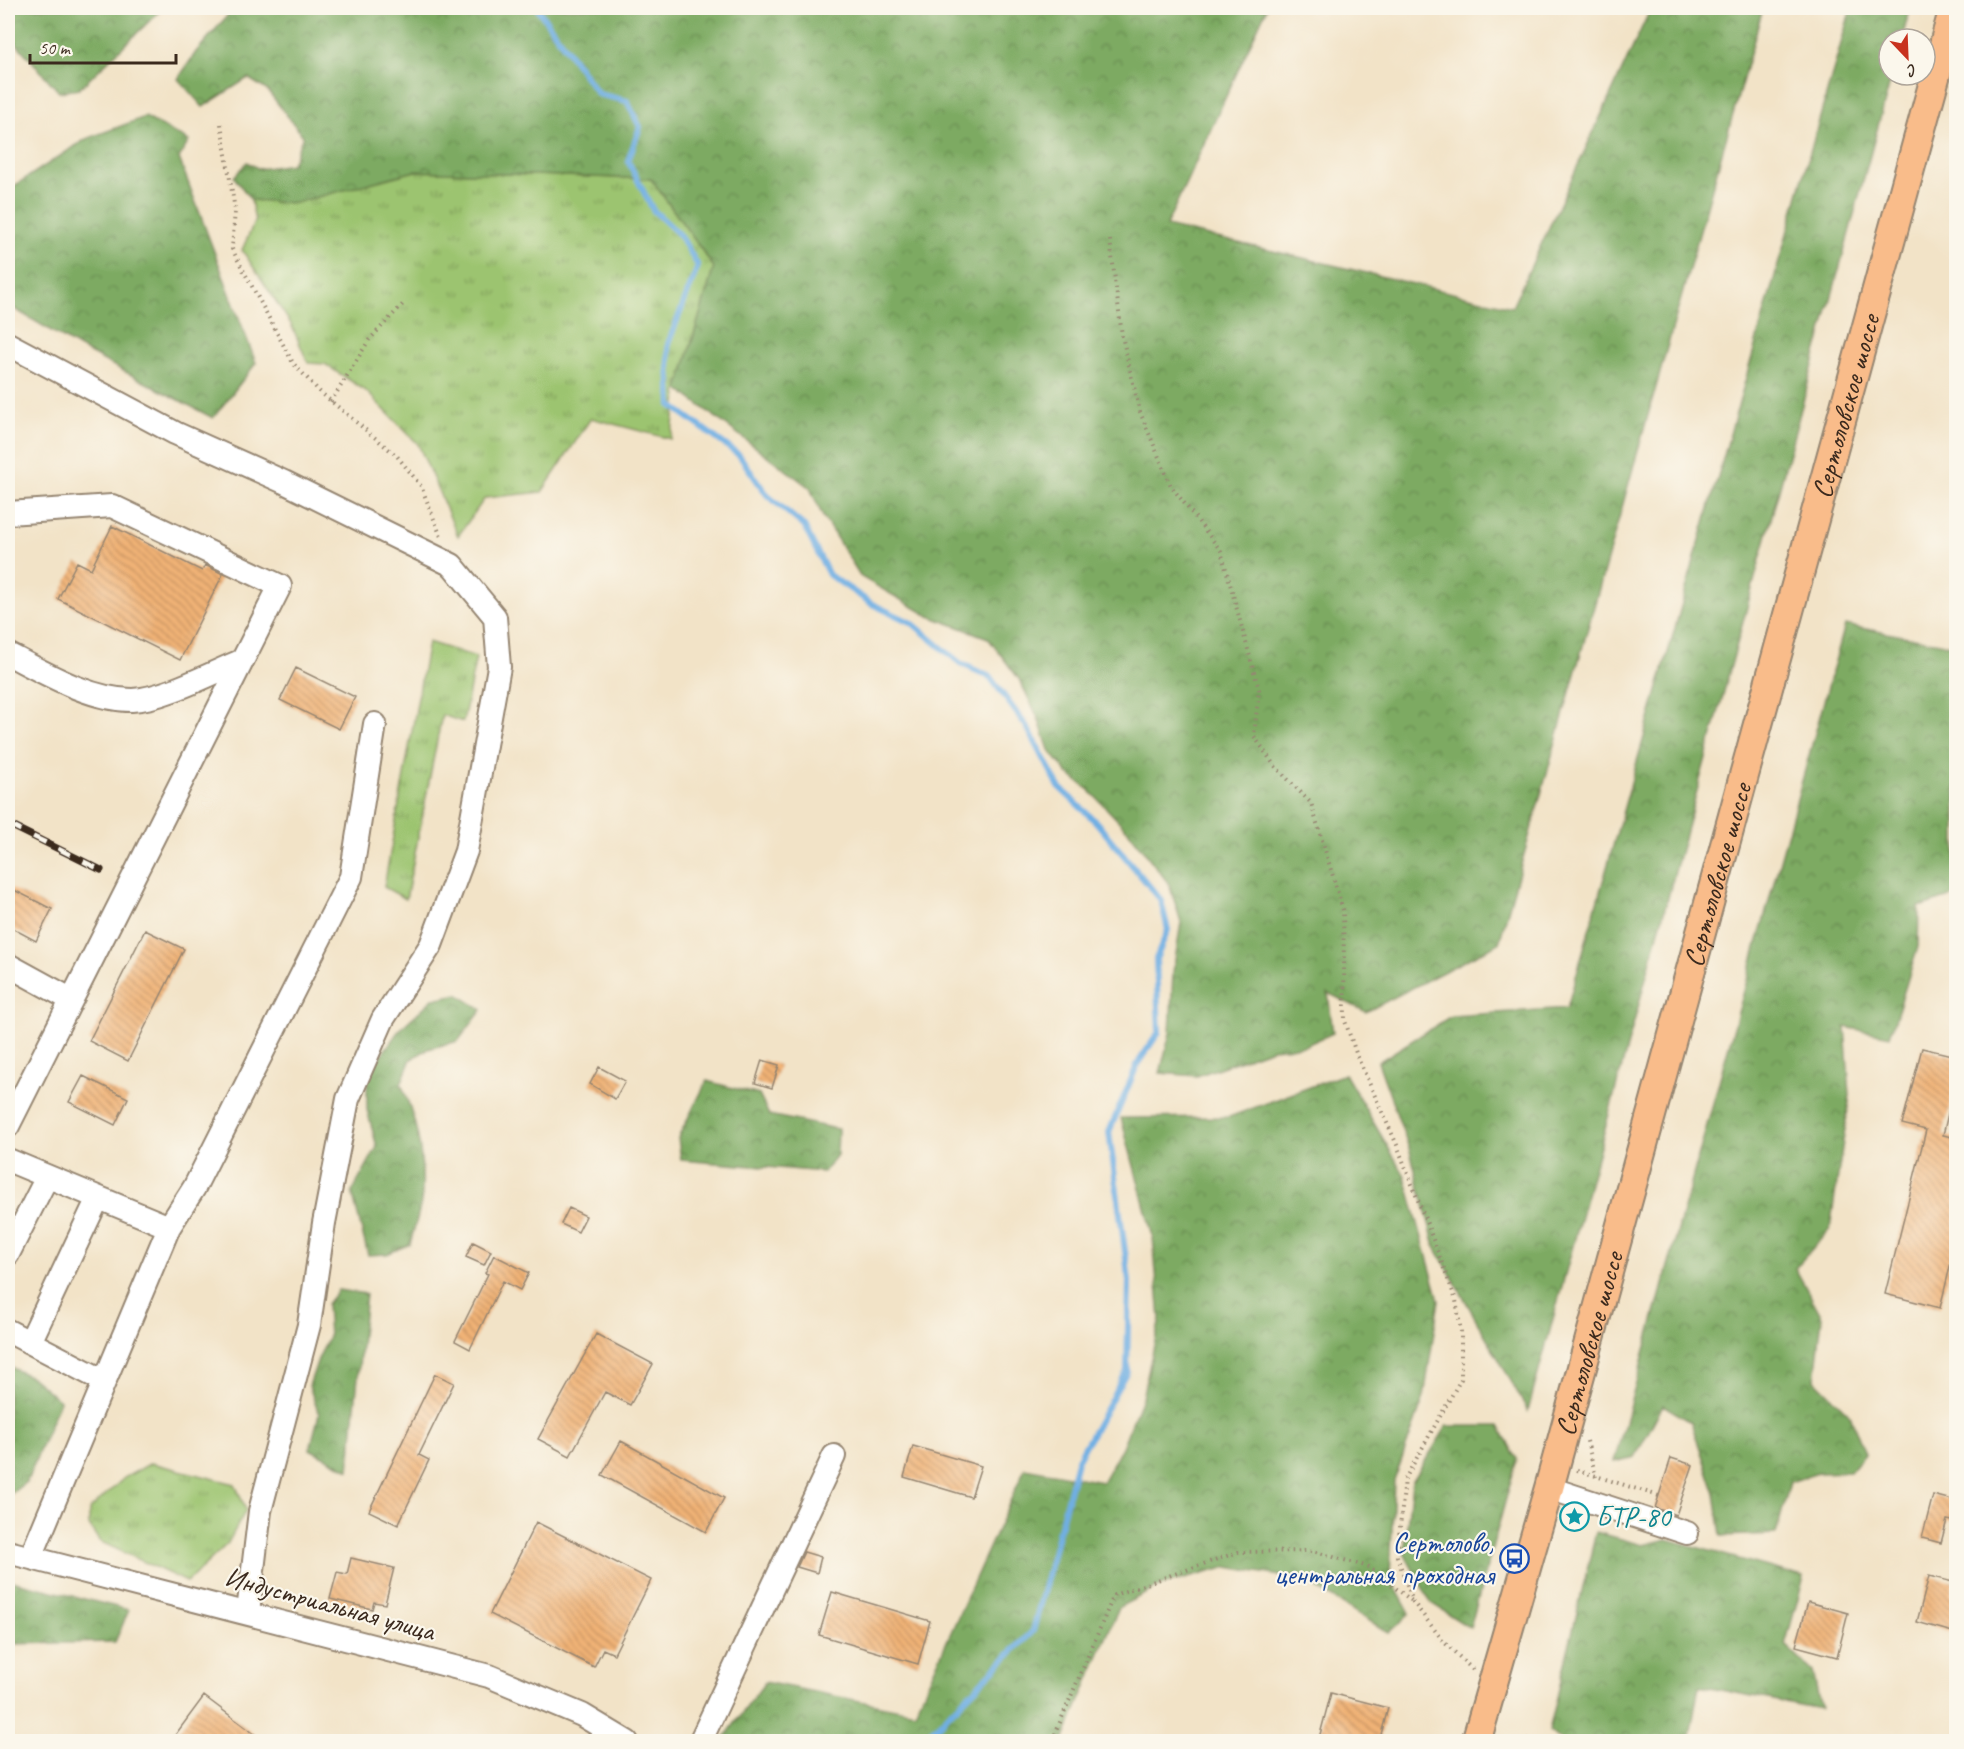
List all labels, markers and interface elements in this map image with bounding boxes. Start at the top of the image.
scale bar [30,27,176,65]
north arrow [1877,27,1937,87]
text: 50 m [39,37,72,59]
text: С [1903,59,1920,81]
street label: Сертоловское шоссе [1804,309,1888,502]
street label: Сертоловское шоссе [1675,778,1760,971]
street label: Сертоловское шоссе [1547,1246,1631,1439]
place label: БТР-80 [1596,1499,1673,1534]
place icon: БТР-80 [1559,1500,1591,1532]
place label: Сертолово, центральная проходная [1275,1525,1496,1592]
bus stop icon: Сертолово, центральная проходная [1499,1542,1531,1574]
street label: Индустриальная улица [221,1559,440,1649]

